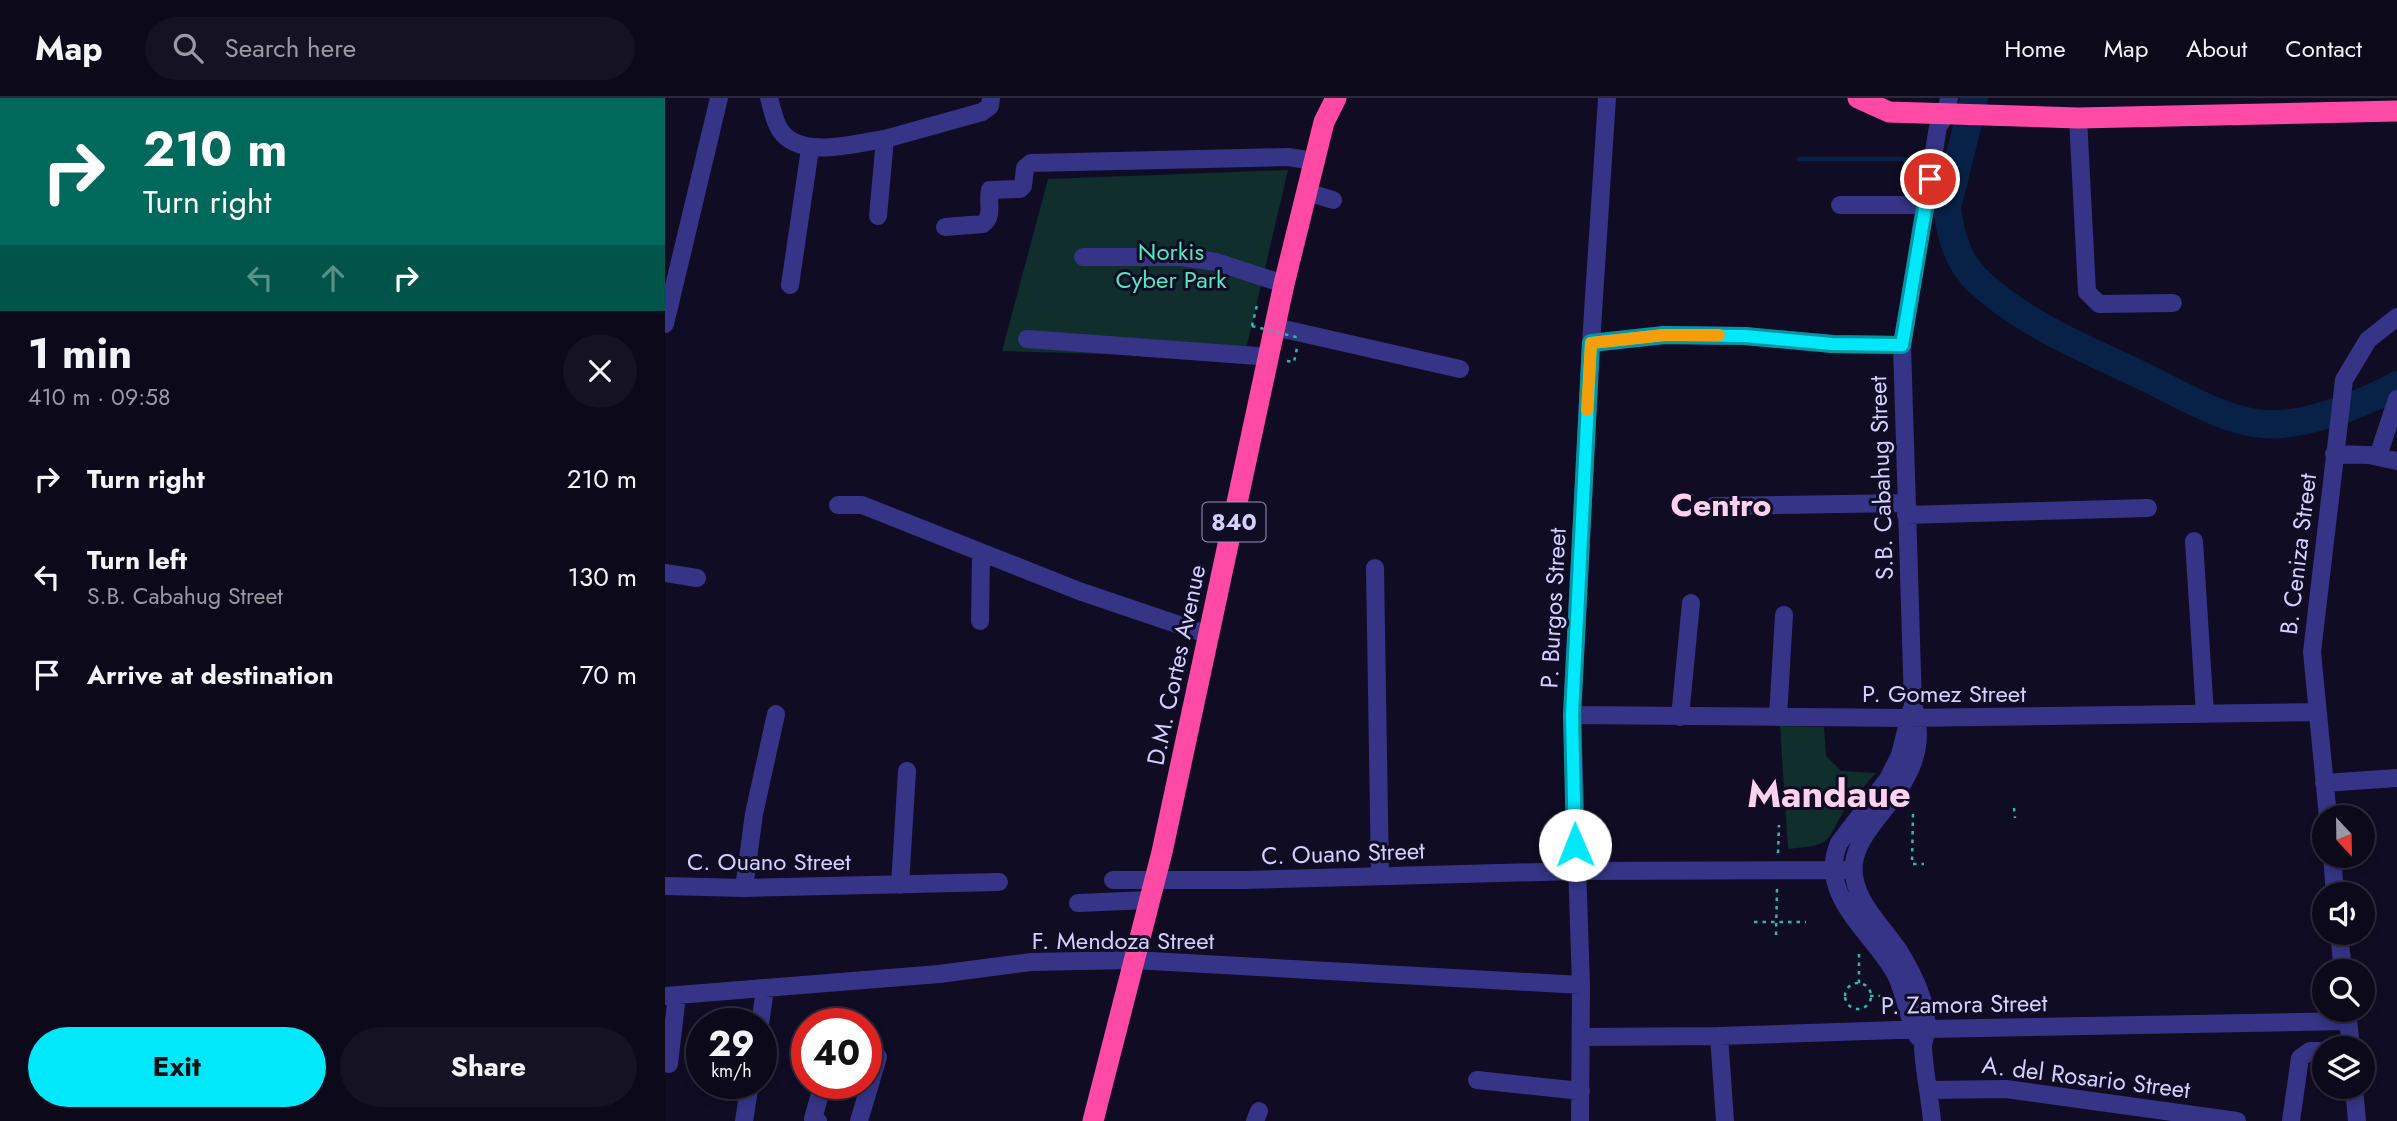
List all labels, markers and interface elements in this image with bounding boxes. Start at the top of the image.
search box [145,17,635,80]
text: Map [35,25,103,72]
icon: search [169,29,207,67]
text: Search here [225,29,356,67]
text: Home [2004,31,2066,66]
text: Map [2104,31,2148,66]
text: About [2186,31,2247,66]
text: Contact [2285,31,2362,66]
text: 210 m [143,114,287,184]
icon: right [28,126,119,217]
pin [1900,149,1960,209]
icon: arrive [1911,160,1949,198]
text: Turn right [143,179,272,225]
park label: Norkis Cyber Park [1115,234,1227,297]
icon: left [241,259,279,297]
icon: ahead [314,259,352,297]
icon: right [387,259,425,297]
text: 1 min [28,323,132,384]
button: close [563,334,637,408]
street label: S.B. Cabahug Street [1860,375,1902,581]
text: 410 m · 09:58 [28,380,171,414]
icon: right [28,460,66,498]
text: Turn right [87,460,205,498]
text: 210 m [567,460,637,498]
street label: B. Ceniza Street [2271,471,2325,637]
district label: Centro [1671,482,1771,528]
road number: 840 [1203,502,1265,542]
street label: P. Burgos Street [1531,527,1575,689]
text: Turn left [87,541,187,579]
icon: left [28,558,66,596]
text: 130 m [567,558,637,596]
street label: D.M. Cortes Avenue [1138,562,1214,768]
text: S.B. Cabahug Street [87,579,283,613]
icon: arrive [28,656,66,694]
text: Arrive at destination [87,656,334,694]
text: 70 m [580,656,637,694]
street label: P. Gomez Street [1862,676,2026,711]
district label: Mandaue [1747,766,1911,821]
north arrow [2312,805,2375,868]
map controls [2312,805,2375,1099]
position arrow [1538,808,1612,882]
street label: C. Ouano Street [1261,833,1426,873]
street label: C. Ouano Street [687,844,851,879]
button: sound [2312,882,2375,945]
street label: F. Mendoza Street [1032,923,1215,958]
button: search [2312,959,2375,1022]
street label: P. Zamora Street [1880,985,2048,1023]
speed limit sign: 40 [791,1008,882,1099]
text: 29 [708,1019,755,1069]
button: Exit [28,1027,326,1107]
button: Share [340,1027,637,1107]
button: layers [2312,1036,2375,1099]
street label: A. del Rosario Street [1980,1047,2192,1107]
text: km/h [711,1058,752,1084]

